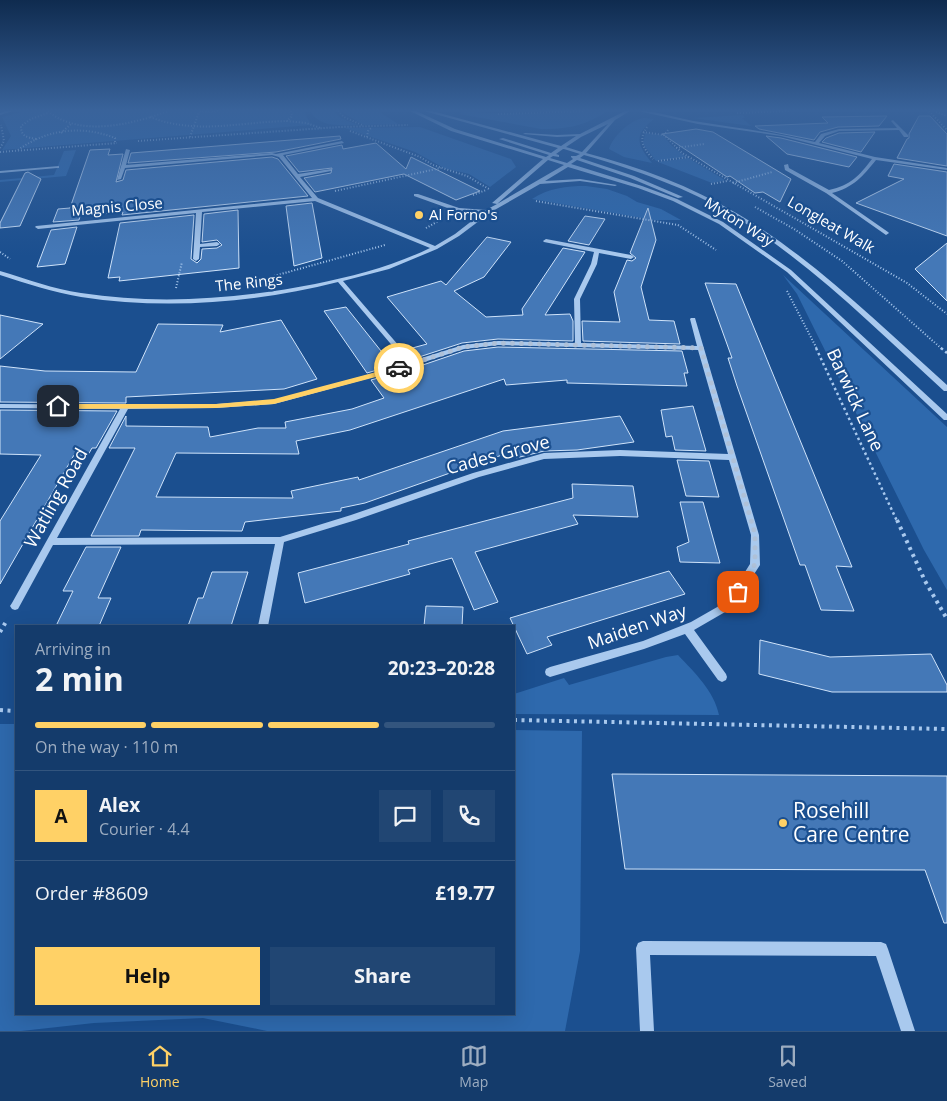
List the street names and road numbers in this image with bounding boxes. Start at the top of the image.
street label: Longleat Walk [784,191,879,257]
street label: Magnis Close [70,192,164,220]
street label: Myton Way [701,192,778,251]
street label: The Rings [214,269,283,295]
street label: Barwick Lane [822,344,890,455]
street label: Cades Grove [443,429,552,479]
street label: Watling Road [18,443,92,552]
street label: Maiden Way [584,598,690,654]

